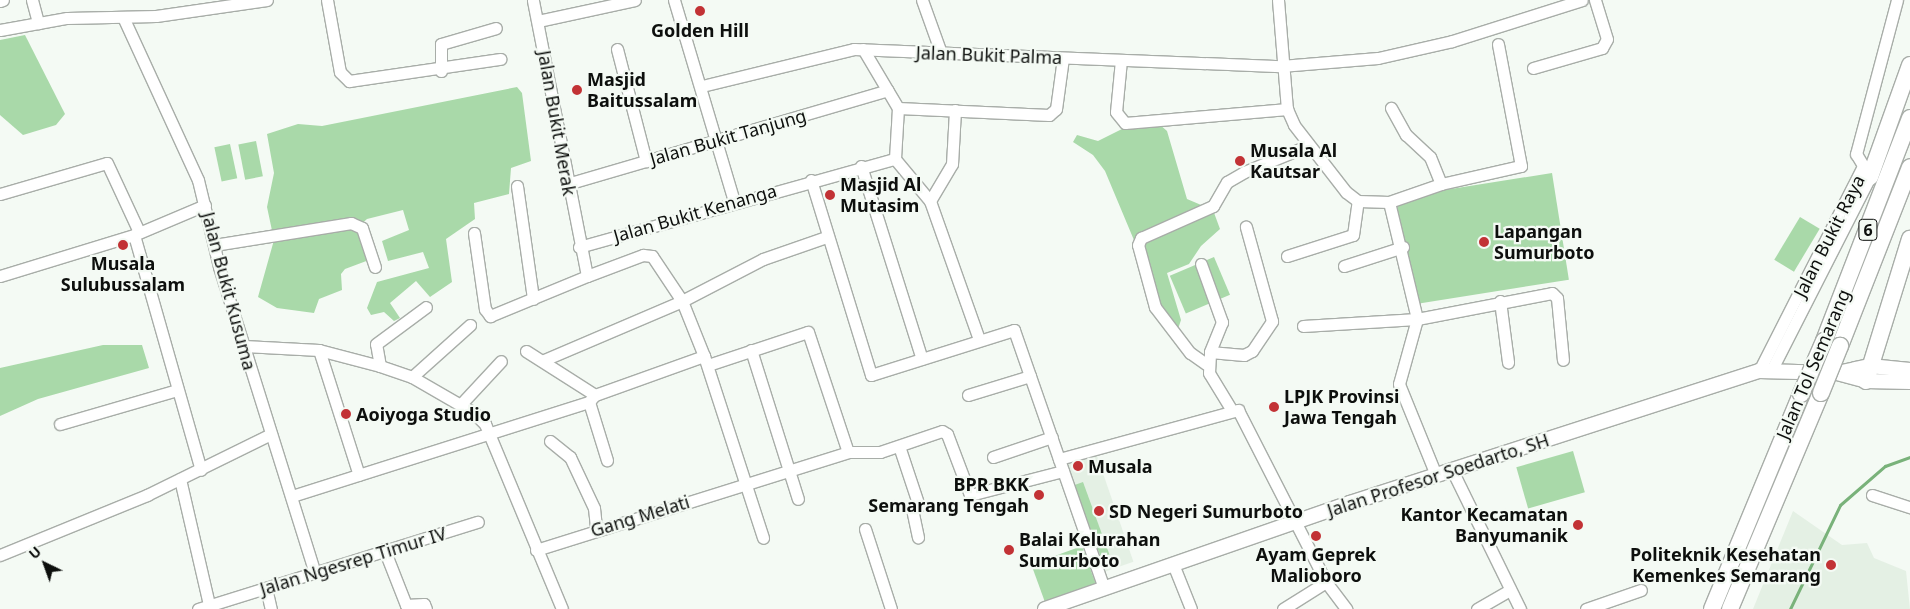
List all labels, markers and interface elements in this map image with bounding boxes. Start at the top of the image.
marker: Golden Hill [694,5,706,17]
place label: Golden Hill [651,19,749,41]
street label: Jalan Bukit Palma [915,42,1063,68]
street label: Jalan Bukit Merak [534,49,580,197]
place label: Masjid Baitussalam [587,69,697,112]
marker: Masjid Baitussalam [571,84,583,96]
street label: Jalan Bukit Tanjung [647,104,809,170]
place label: Musala Al Kautsar [1250,140,1337,182]
marker: Musala Al Kautsar [1234,155,1246,167]
street label: Jalan Bukit Raya [1789,171,1869,301]
place label: Masjid Al Mutasim [840,174,921,216]
street label: Jalan Bukit Kenanga [611,179,779,247]
marker: Masjid Al Mutasim [824,189,836,201]
street label: Jalan Bukit Kusuma [198,210,260,372]
road number: 6 [1858,216,1878,244]
place label: Lapangan Sumurboto [1494,221,1595,264]
marker: Lapangan Sumurboto [1478,236,1490,248]
marker: Musala Sulubussalam [117,239,129,251]
place label: Musala Sulubussalam [61,253,185,296]
street label: Jalan Tol Semarang [1772,286,1854,442]
place label: LPJK Provinsi Jawa Tengah [1284,386,1399,428]
marker: LPJK Provinsi Jawa Tengah [1268,401,1280,413]
place label: Aoiyoga Studio [356,403,491,425]
marker: Aoiyoga Studio [340,408,352,420]
street label: Jalan Profesor Soedarto, SH [1324,429,1552,521]
place label: Musala [1088,455,1153,477]
marker: Musala [1072,460,1084,472]
place label: BPR BKK Semarang Tengah [868,474,1029,516]
marker: BPR BKK Semarang Tengah [1033,489,1045,501]
street label: Gang Melati [588,491,692,541]
place label: SD Negeri Sumurboto [1109,500,1303,522]
place label: Kantor Kecamatan Banyumanik [1400,504,1568,546]
marker: SD Negeri Sumurboto [1093,505,1105,517]
marker: Kantor Kecamatan Banyumanik [1572,519,1584,531]
street label: Jalan Ngesrep Timur IV [257,522,449,600]
place label: Balai Kelurahan Sumurboto [1019,529,1160,572]
marker: Ayam Geprek Malioboro [1310,530,1322,542]
north arrow [20,539,70,589]
text: U [24,542,45,563]
marker: Balai Kelurahan Sumurboto [1003,544,1015,556]
place label: Ayam Geprek Malioboro [1256,544,1376,586]
place label: Politeknik Kesehatan Kemenkes Semarang [1630,544,1821,586]
marker: Politeknik Kesehatan Kemenkes Semarang [1825,559,1837,571]

